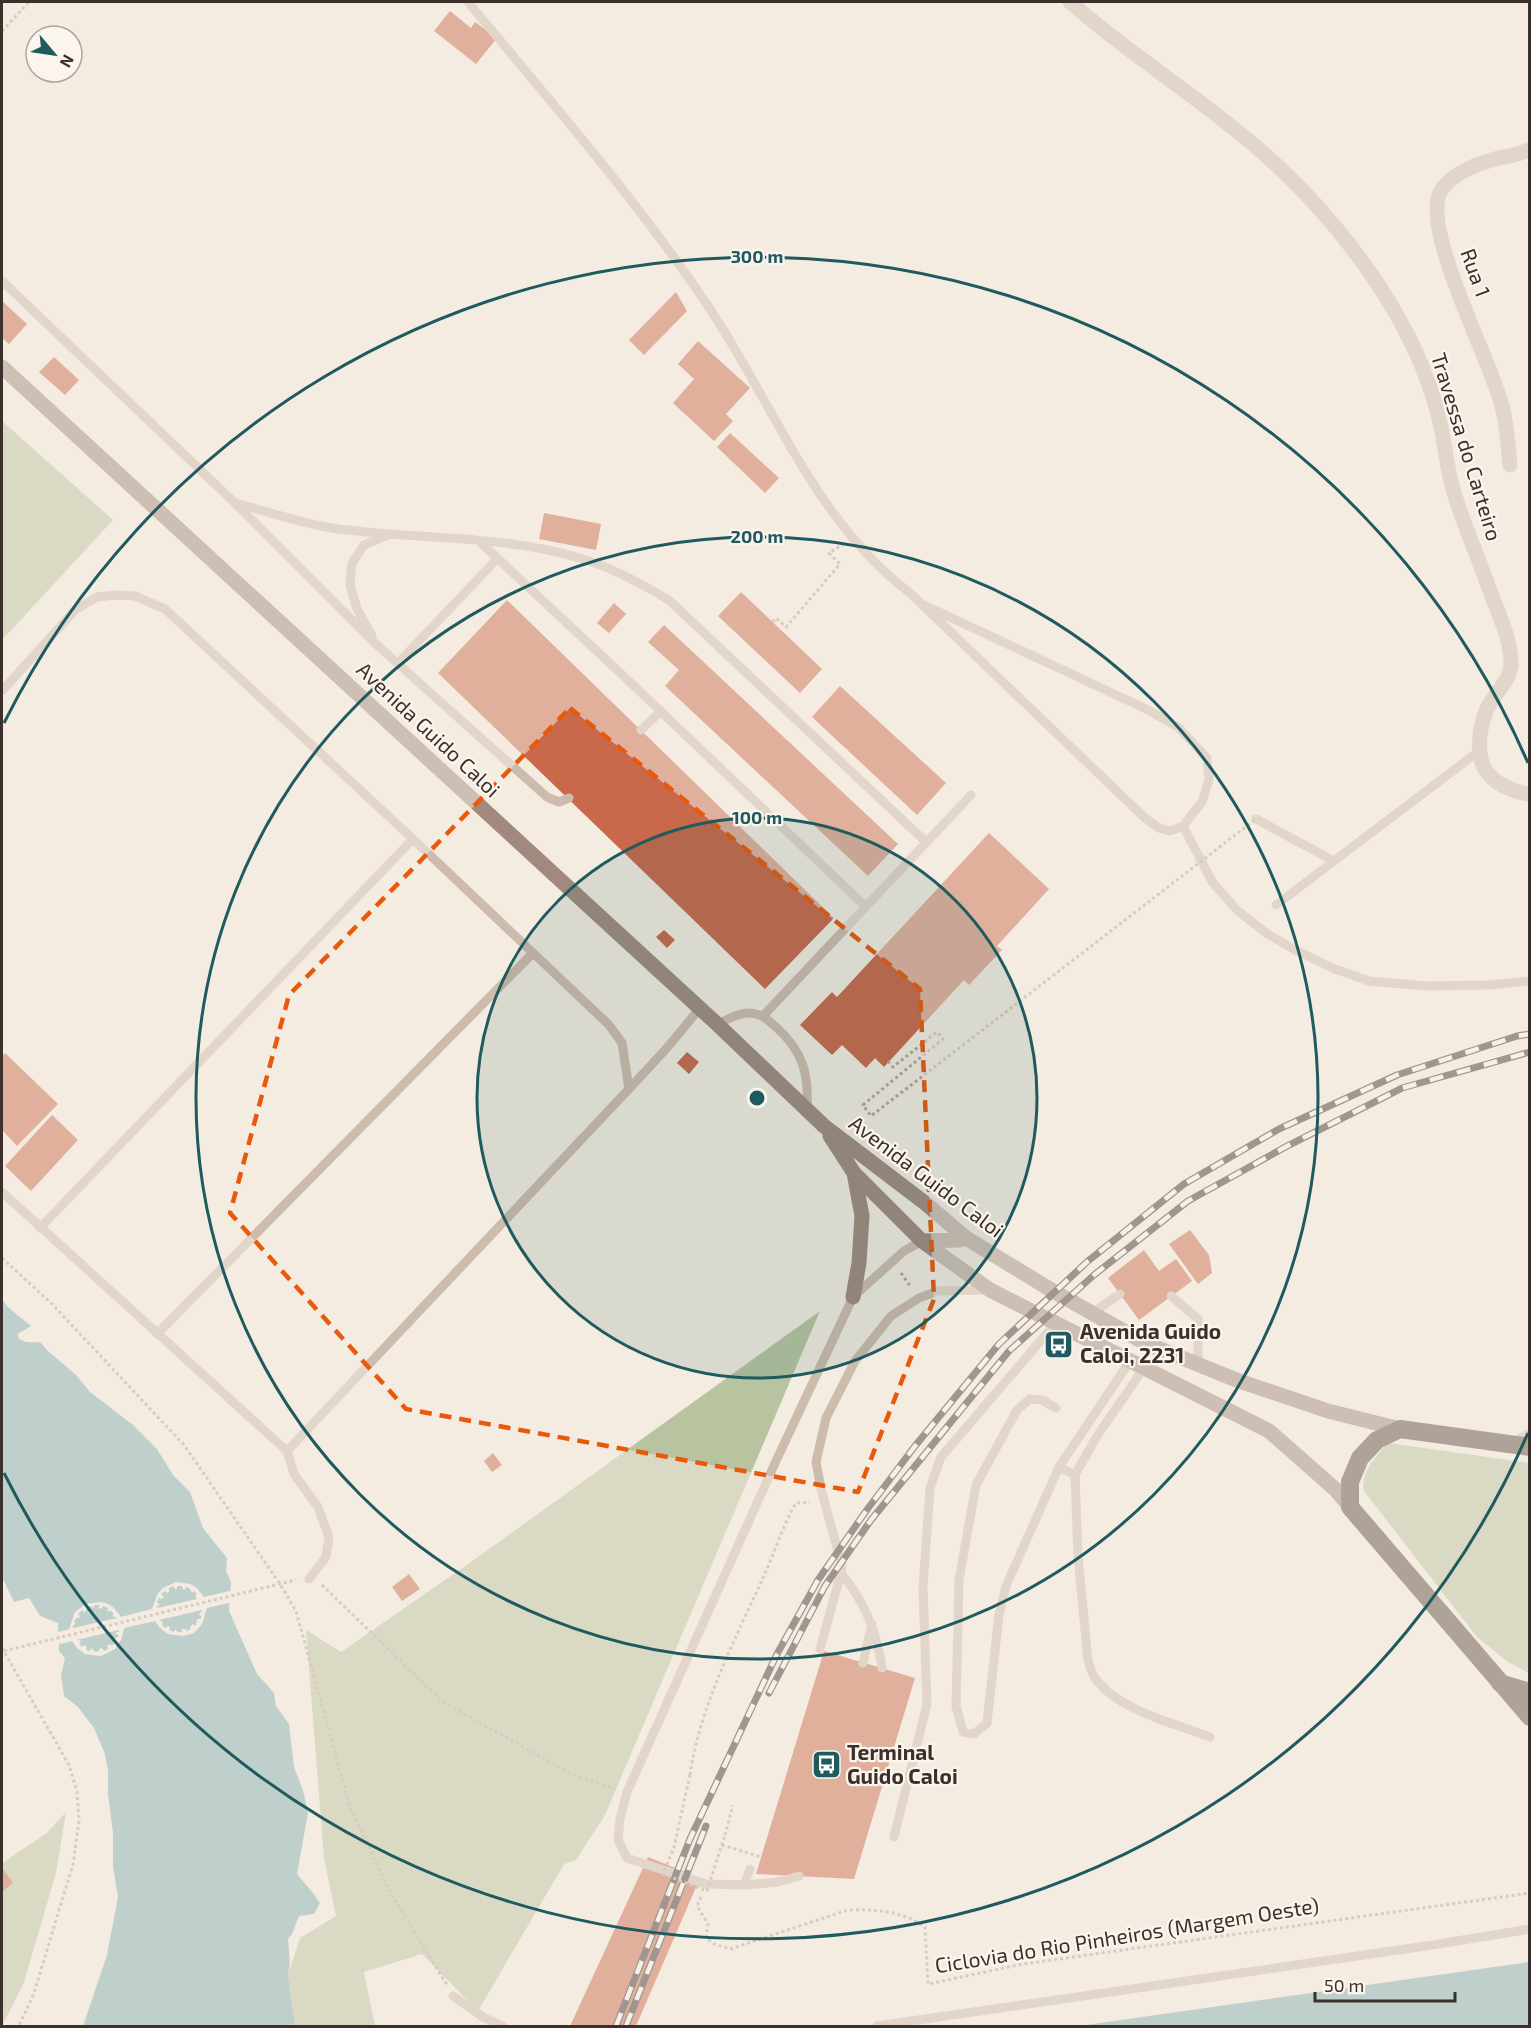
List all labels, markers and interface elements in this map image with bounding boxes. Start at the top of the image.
north arrow [24,24,84,84]
text: N [56,52,79,71]
text: 300 m [731,245,783,267]
street label: Rua 1 [1456,245,1497,300]
street label: Travessa do Carteiro [1427,350,1508,544]
text: 200 m [731,525,783,547]
street label: Avenida Guido Caloi [352,656,506,802]
text: 100 m [732,806,782,828]
centre of rings [747,1088,767,1108]
street label: Avenida Guido Caloi [845,1110,1009,1242]
place label: Avenida Guido Caloi, 2231 [1080,1318,1221,1367]
bus stop icon: Avenida Guido Caloi, 2231 [1043,1328,1075,1360]
place label: Terminal Guido Caloi [847,1739,958,1788]
bus stop icon: Terminal Guido Caloi [810,1749,842,1781]
street label: Ciclovia do Rio Pinheiros (Margem Oeste) [933,1892,1321,1977]
scale bar [1315,1965,1454,2003]
text: 50 m [1324,1974,1364,1996]

